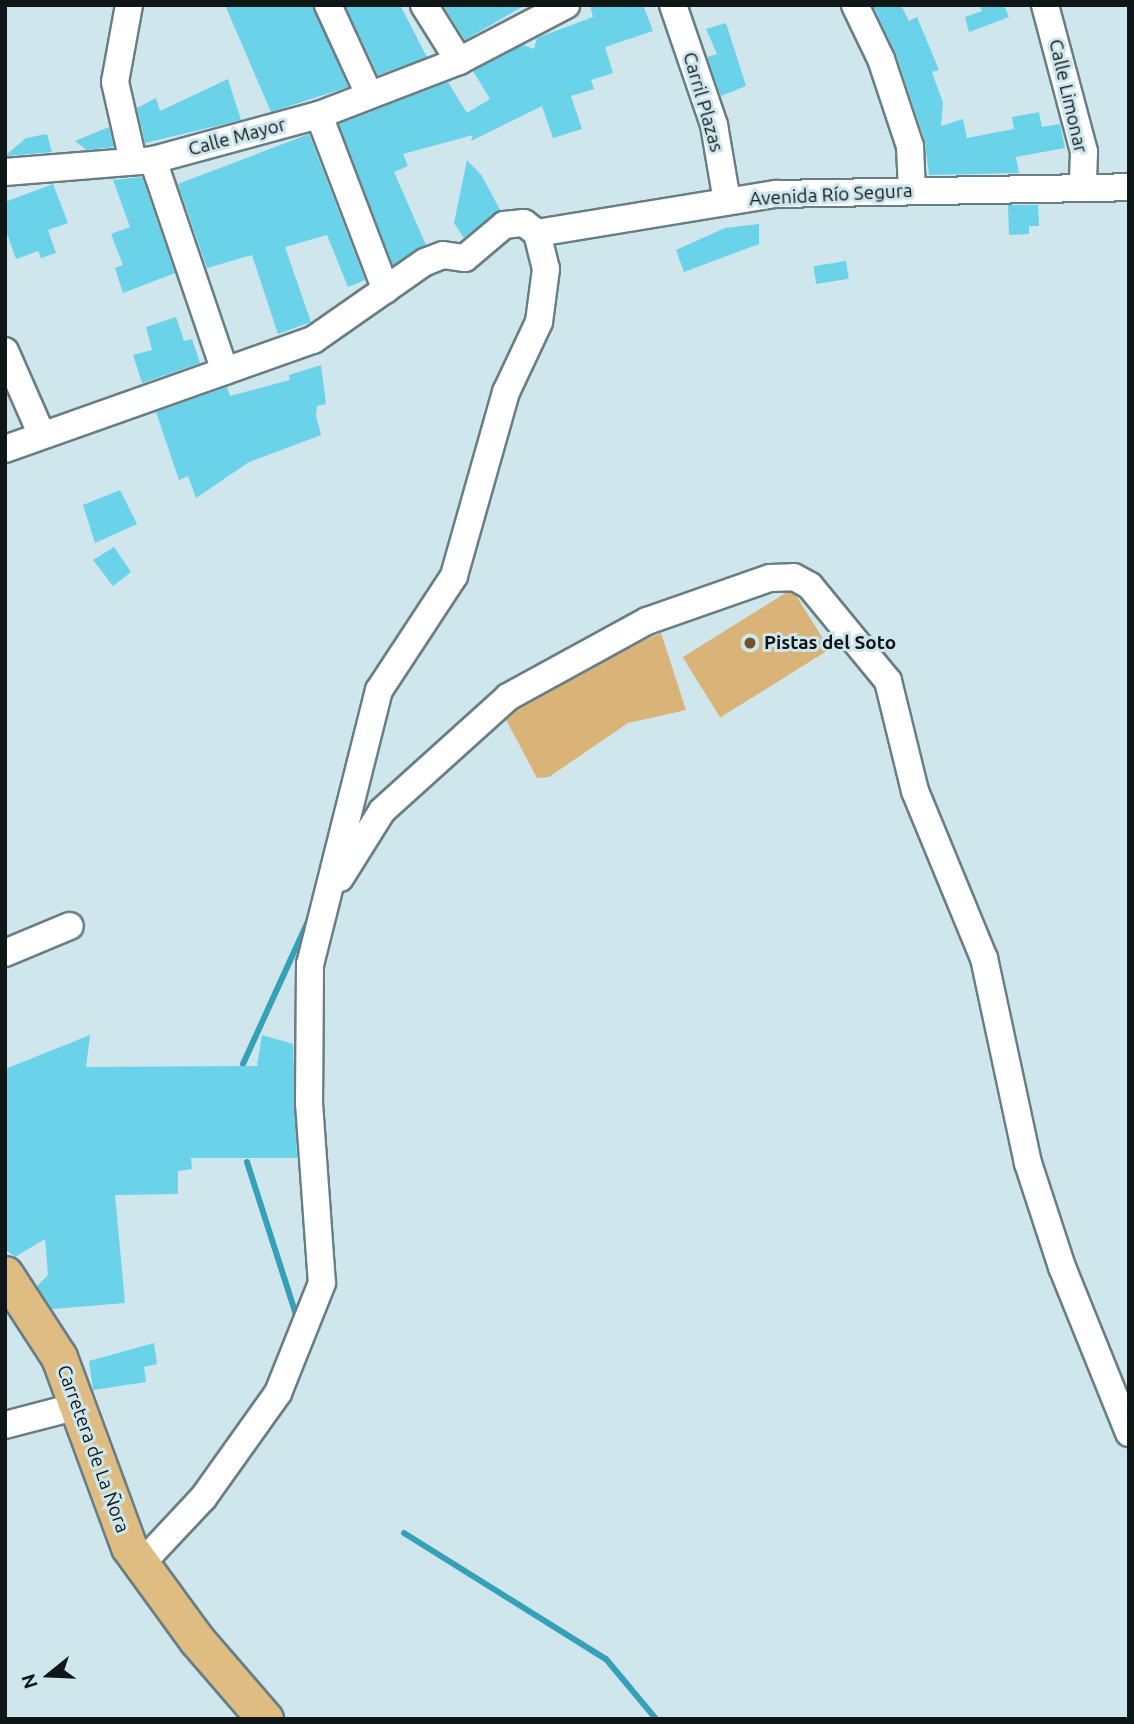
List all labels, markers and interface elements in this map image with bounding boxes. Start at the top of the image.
street label: Calle Limonar [1044,37,1092,155]
street label: Carril Plazas [678,50,728,154]
street label: Calle Mayor [186,113,288,161]
street label: Avenida Río Segura [749,179,913,211]
place label: Pistas del Soto [764,632,896,654]
marker: Pistas del Soto [742,635,758,651]
street label: Carretera de La Ñora [52,1362,134,1536]
north arrow [14,1640,84,1710]
text: N [16,1671,42,1692]

